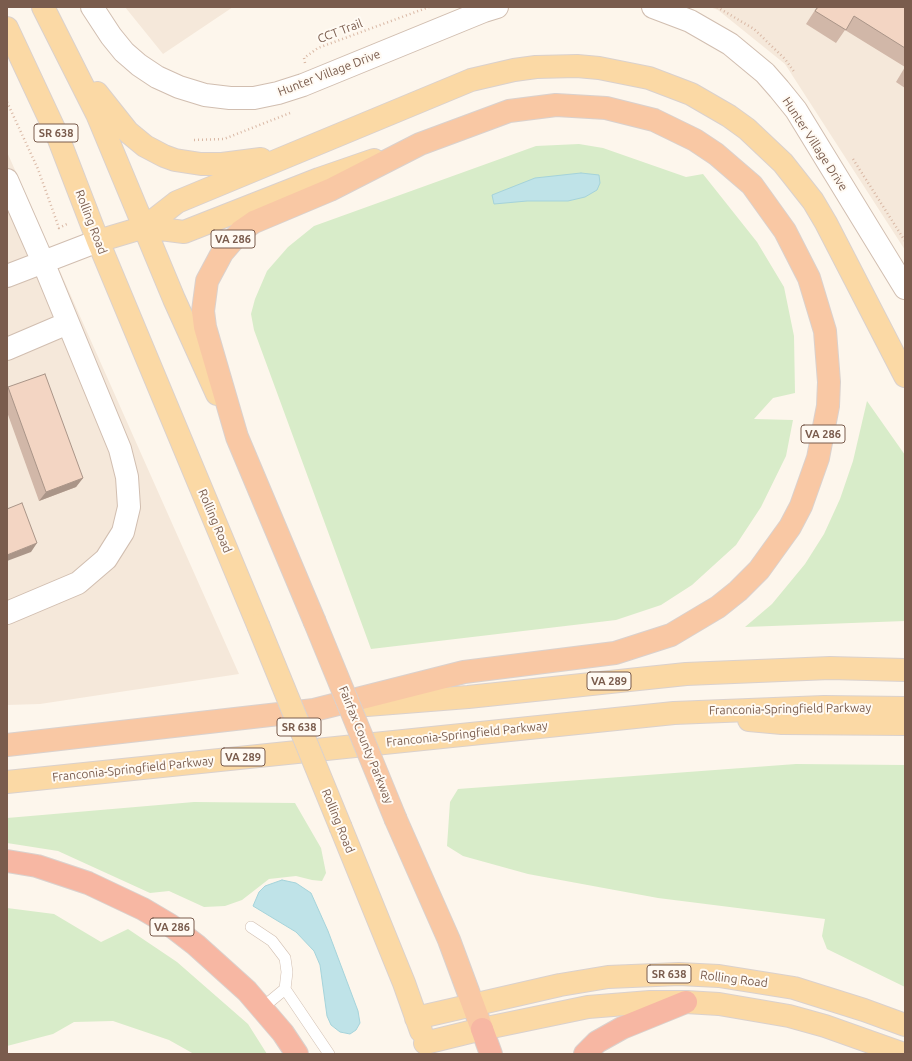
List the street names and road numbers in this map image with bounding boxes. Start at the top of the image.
street label: CCT Trail [315,16,365,46]
street label: Hunter Village Drive [276,47,382,99]
street label: Hunter Village Drive [779,94,851,194]
road number: SR 638 [34,124,78,142]
street label: Rolling Road [72,188,110,256]
road number: VA 286 [211,230,255,248]
road number: VA 286 [801,425,845,443]
street label: Rolling Road [195,487,235,555]
road number: VA 289 [587,672,631,690]
street label: Fairfax County Parkway [336,684,396,806]
street label: Franconia-Springfield Parkway [709,700,871,718]
road number: SR 638 [277,718,321,736]
street label: Franconia-Springfield Parkway [386,718,548,750]
road number: VA 289 [221,748,265,766]
street label: Franconia-Springfield Parkway [52,753,214,785]
street label: Rolling Road [319,787,357,855]
road number: VA 286 [150,918,194,936]
road number: SR 638 [647,965,691,983]
street label: Rolling Road [699,968,769,990]

